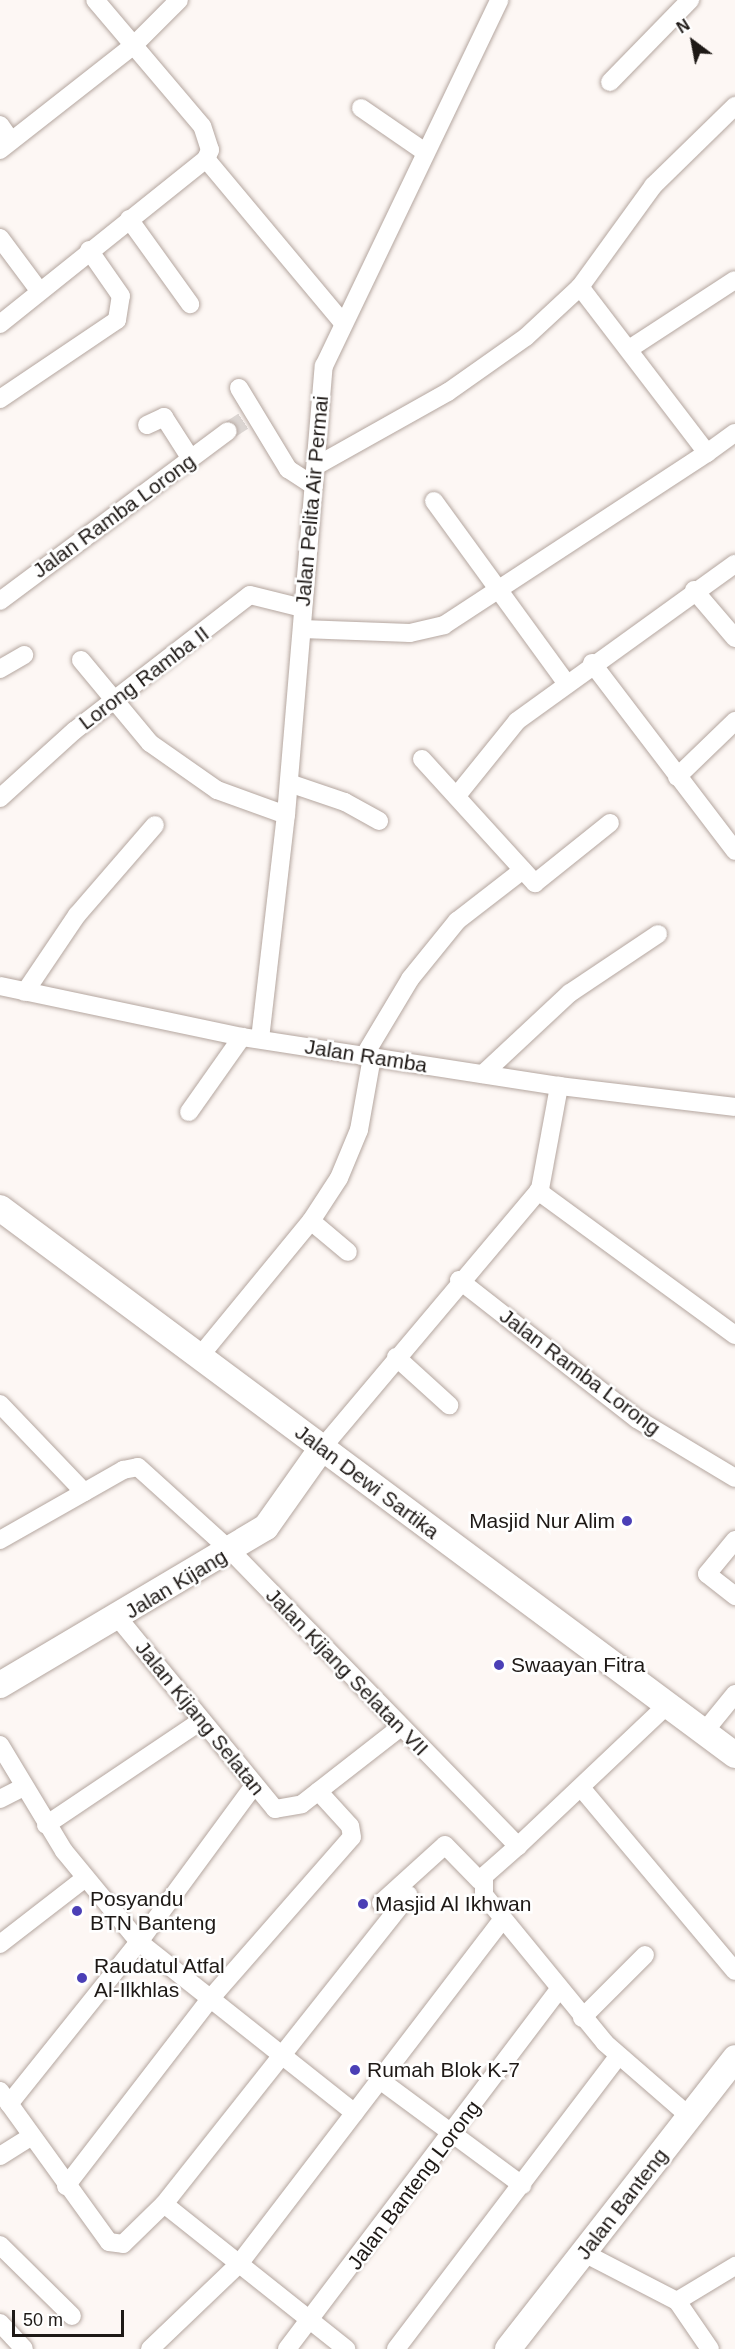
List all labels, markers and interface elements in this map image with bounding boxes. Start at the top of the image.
north arrow [663,12,723,72]
text: N [674,16,693,37]
street label: Jalan Pelita Air Permai [290,394,334,608]
street label: Jalan Ramba Lorong [28,449,200,583]
street label: Lorong Ramba II [74,621,214,735]
street label: Jalan Ramba [303,1034,429,1078]
street label: Jalan Ramba Lorong [495,1303,665,1441]
street label: Jalan Dewi Sartika [290,1420,444,1544]
place label: Masjid Nur Alim [468,1508,615,1534]
marker: Masjid Nur Alim [620,1514,634,1528]
street label: Jalan Kijang [120,1544,232,1624]
street label: Jalan Kijang Selatan VII [260,1583,434,1761]
street label: Jalan Kijang Selatan [130,1636,270,1800]
place label: Swaayan Fitra [511,1652,645,1678]
marker: Swaayan Fitra [492,1658,506,1672]
place label: Posyandu BTN Banteng [90,1886,216,1936]
place label: Masjid Al Ikhwan [375,1891,533,1917]
marker: Masjid Al Ikhwan [356,1897,370,1911]
marker: Posyandu BTN Banteng [68,1902,86,1920]
place label: Raudatul Atfal Al-Ilkhlas [94,1953,226,2003]
marker: Raudatul Atfal Al-Ilkhlas [75,1971,89,1985]
place label: Rumah Blok K-7 [367,2057,520,2083]
marker: Rumah Blok K-7 [348,2063,362,2077]
street label: Jalan Banteng Lorong [342,2095,486,2275]
street label: Jalan Banteng [571,2143,673,2265]
scale bar [15,2298,128,2336]
text: 50 m [23,2310,63,2330]

